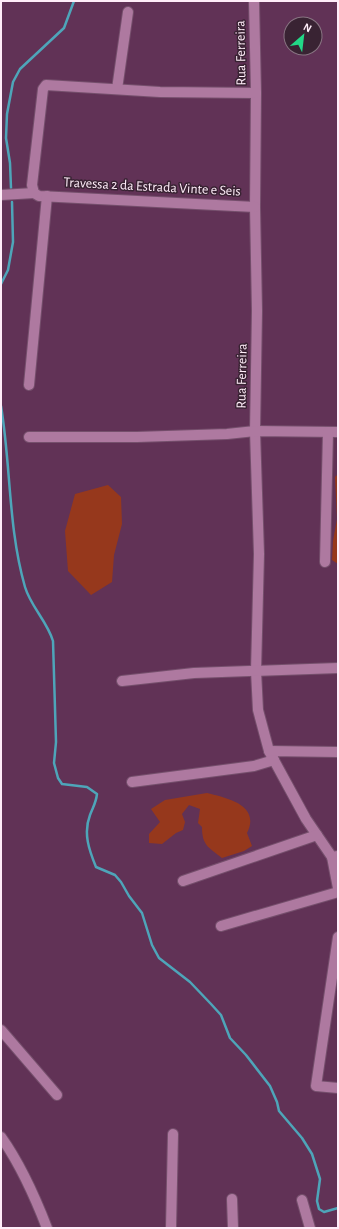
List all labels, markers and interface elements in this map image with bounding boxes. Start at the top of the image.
north arrow [283,16,323,56]
street label: Rua Ferreira [233,20,249,86]
text: N [301,21,313,34]
street label: Travessa 2 da Estrada Vinte e Seis [63,175,241,199]
street label: Rua Ferreira [234,343,250,409]

